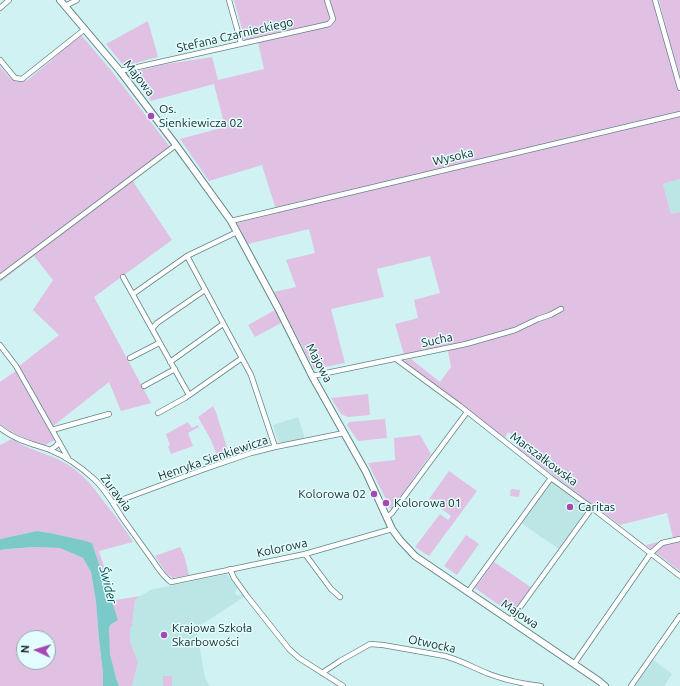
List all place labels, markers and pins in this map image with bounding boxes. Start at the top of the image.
place label: Os. Sienkiewicza 02 [159,102,243,130]
marker: Os. Sienkiewicza 02 [146,111,156,121]
place label: Kolorowa 02 [298,487,366,501]
marker: Kolorowa 02 [369,489,379,499]
place label: Kolorowa 01 [394,496,462,510]
marker: Kolorowa 01 [381,498,391,508]
place label: Caritas [578,500,615,514]
marker: Caritas [565,502,575,512]
place label: Krajowa Szkoła Skarbowości [172,621,252,649]
marker: Krajowa Szkoła Skarbowości [159,630,169,640]

